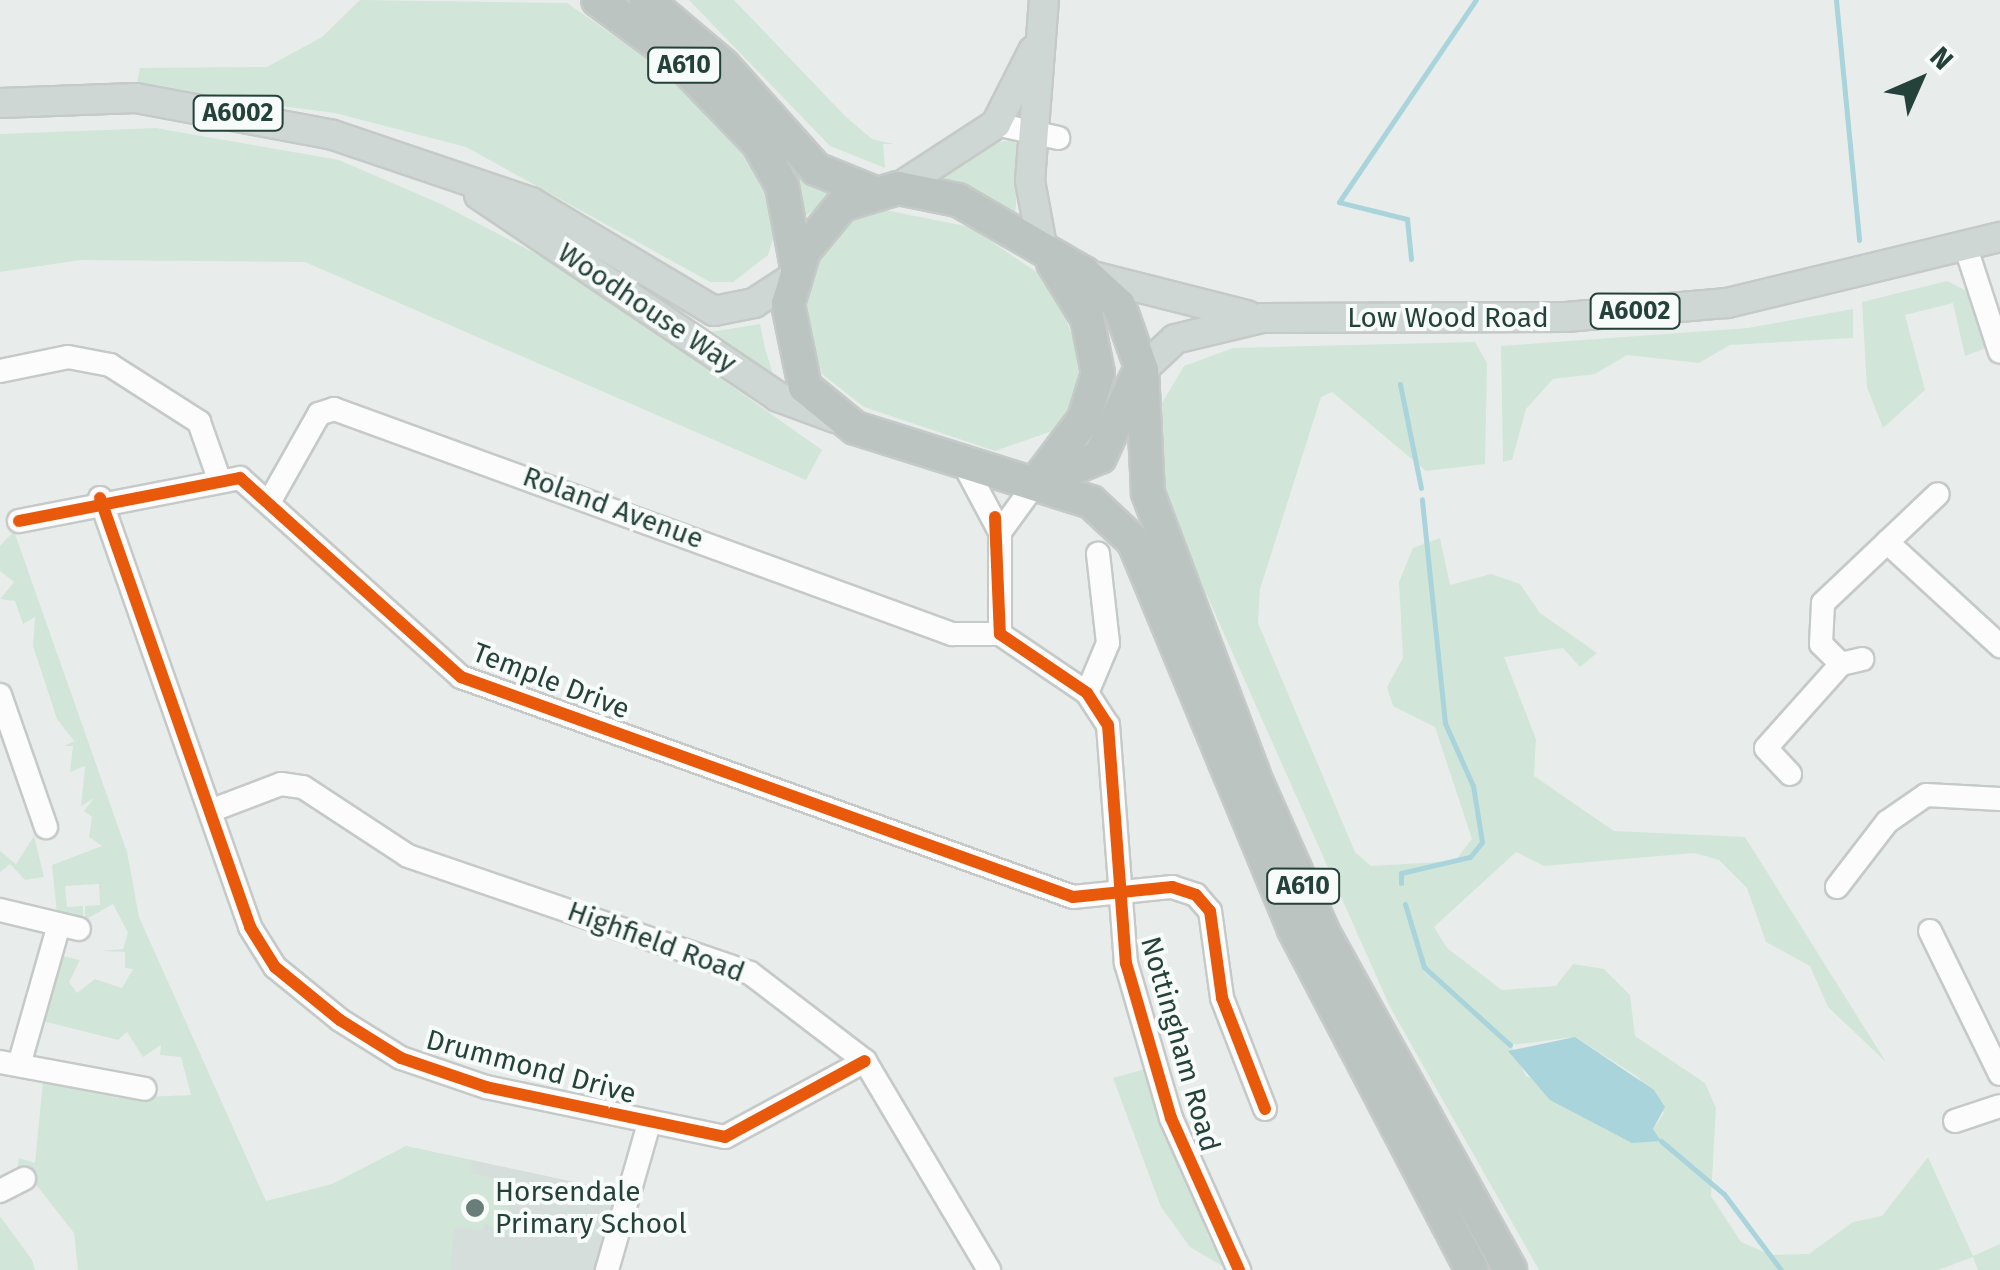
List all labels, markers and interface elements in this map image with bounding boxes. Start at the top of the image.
north arrow [1870,30,1970,130]
text: N [1923,40,1960,77]
road number: A610 [646,45,722,85]
road number: A6002 [190,93,286,133]
street label: Woodhouse Way [551,236,743,380]
road number: A6002 [1588,291,1682,331]
street label: Low Wood Road [1347,301,1549,335]
street label: Roland Avenue [518,460,708,556]
street label: Temple Drive [468,636,634,726]
road number: A610 [1266,866,1340,906]
street label: Highfield Road [563,894,749,990]
street label: Nottingham Road [1133,933,1227,1155]
street label: Drummond Drive [422,1023,640,1111]
place label: Horsendale Primary School [495,1175,687,1241]
marker: Horsendale Primary School [464,1197,486,1219]

